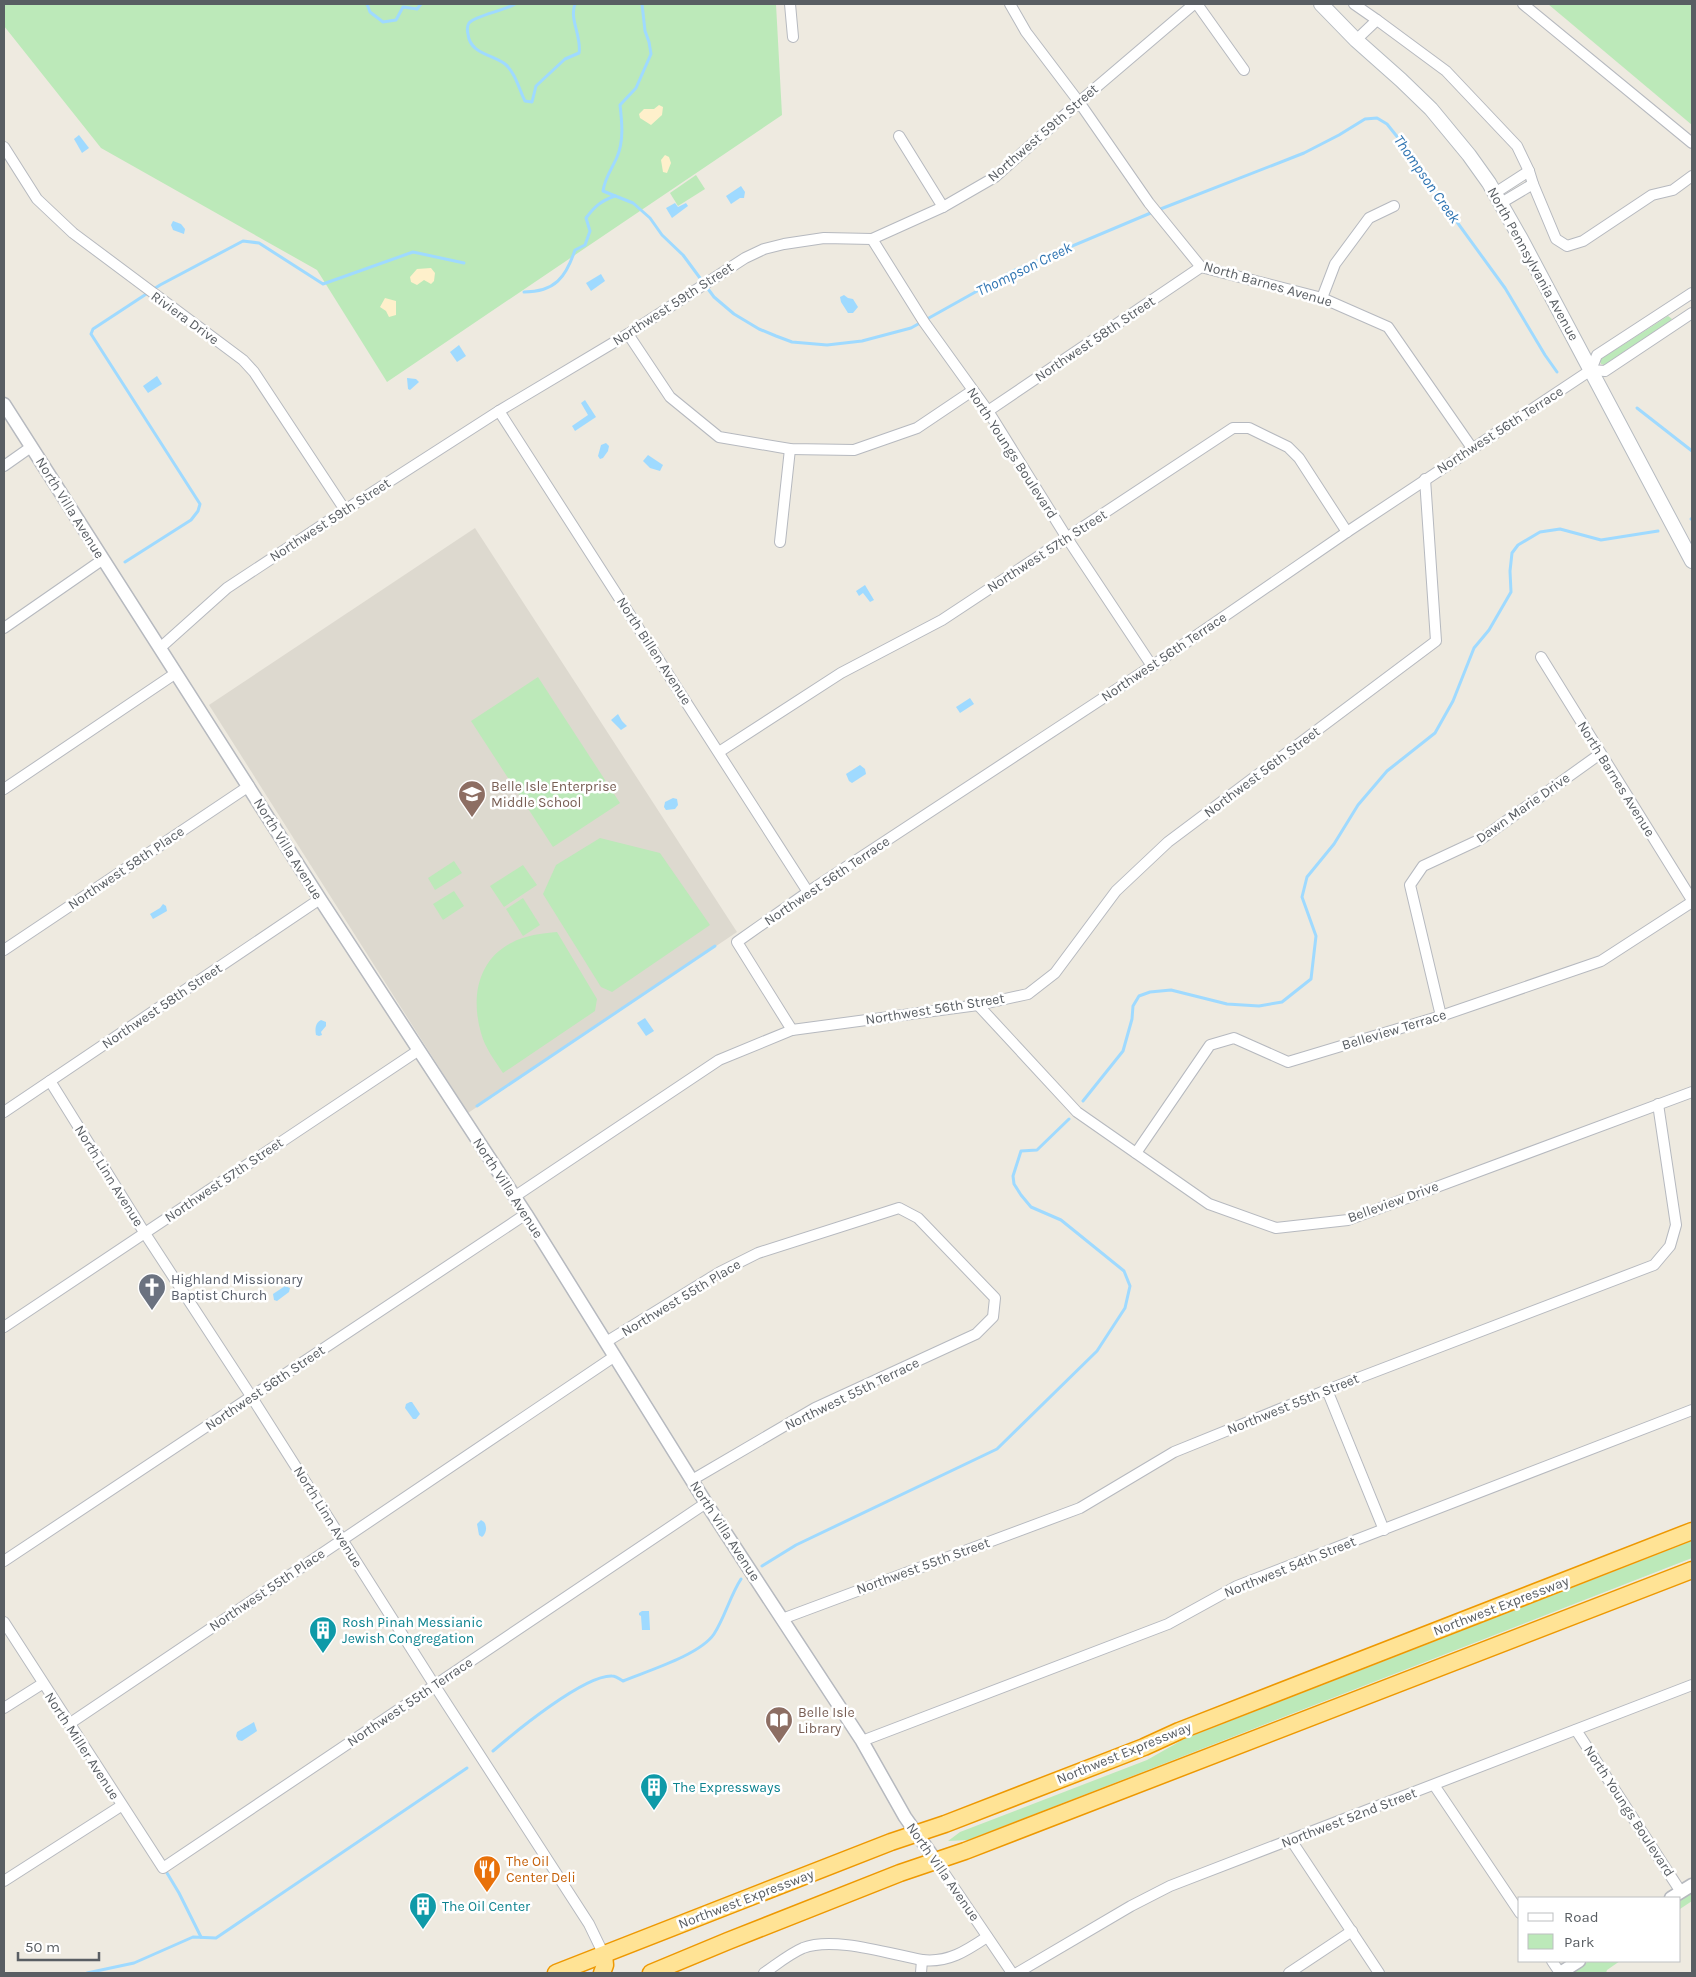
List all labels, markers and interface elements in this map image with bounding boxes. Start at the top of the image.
street label: Northwest 59th Street [984,80,1102,186]
water label: Thompson Creek [1390,131,1464,227]
street label: North Pennsylvania Avenue [1484,184,1582,344]
water label: Thompson Creek [973,238,1075,300]
street label: North Barnes Avenue [1202,257,1334,311]
street label: Northwest 59th Street [609,259,737,349]
street label: Riviera Drive [148,288,222,348]
street label: Northwest 58th Street [1032,292,1158,386]
street label: Northwest 56th Terrace [1433,383,1567,477]
street label: North Youngs Boulevard [963,384,1061,522]
street label: North Villa Avenue [32,454,108,562]
street label: Northwest 59th Street [266,475,394,565]
street label: Northwest 57th Street [984,506,1110,596]
street label: North Billen Avenue [613,594,695,708]
street label: Northwest 56th Terrace [1098,609,1230,705]
street label: North Barnes Avenue [1573,718,1659,840]
street label: Northwest 56th Street [1201,723,1323,821]
street label: Dawn Marie Drive [1473,769,1573,847]
place label: Belle Isle Enterprise Middle School [491,778,617,811]
school or university icon: Belle Isle Enterprise Middle School [457,779,487,818]
street label: North Villa Avenue [250,795,326,903]
street label: Northwest 58th Place [65,823,187,913]
street label: Northwest 56th Terrace [761,833,893,929]
street label: Northwest 58th Street [99,959,225,1053]
street label: Northwest 56th Street [864,990,1006,1028]
street label: Belleview Terrace [1340,1006,1448,1054]
street label: North Linn Avenue [71,1122,147,1230]
street label: Northwest 57th Street [162,1134,286,1226]
street label: North Villa Avenue [469,1135,547,1241]
street label: Belleview Drive [1345,1178,1441,1226]
street label: Northwest 55th Place [618,1256,744,1340]
place label: Highland Missionary Baptist Church [171,1271,303,1304]
church icon: Highland Missionary Baptist Church [137,1272,167,1311]
street label: Northwest 56th Street [202,1342,328,1434]
street label: Northwest 55th Terrace [782,1354,922,1434]
street label: Northwest 55th Street [1225,1370,1361,1438]
street label: North Linn Avenue [290,1463,366,1571]
street label: North Villa Avenue [686,1478,764,1584]
street label: Northwest 54th Street [1222,1533,1358,1601]
street label: Northwest 55th Street [854,1534,992,1598]
street label: Northwest 55th Place [206,1545,328,1635]
street label: Northwest Expressway [1431,1572,1572,1640]
place label: Rosh Pinah Messianic Jewish Congregation [342,1614,483,1647]
building icon: Rosh Pinah Messianic Jewish Congregation [308,1615,338,1654]
street label: Northwest 55th Terrace [344,1654,476,1750]
street label: North Miller Avenue [41,1689,123,1803]
place label: Belle Isle Library [798,1704,855,1737]
library icon: Belle Isle Library [764,1705,794,1744]
street label: Northwest Expressway [1054,1718,1194,1788]
street label: North Youngs Boulevard [1580,1742,1678,1880]
building icon: The Expressways [639,1772,669,1811]
place label: The Expressways [673,1779,781,1796]
street label: Northwest 52nd Street [1279,1784,1419,1852]
street label: North Villa Avenue [903,1819,983,1925]
place label: The Oil Center Deli [506,1853,576,1886]
restaurant icon: The Oil Center Deli [472,1854,502,1893]
street label: Northwest Expressway [676,1865,817,1933]
building icon: The Oil Center [408,1891,438,1930]
legend [1518,1897,1681,1962]
place label: The Oil Center [442,1898,531,1915]
text: Road [1564,1908,1599,1926]
scale bar [18,1930,99,1962]
text: Park [1564,1933,1594,1951]
text: 50 m [25,1938,60,1956]

